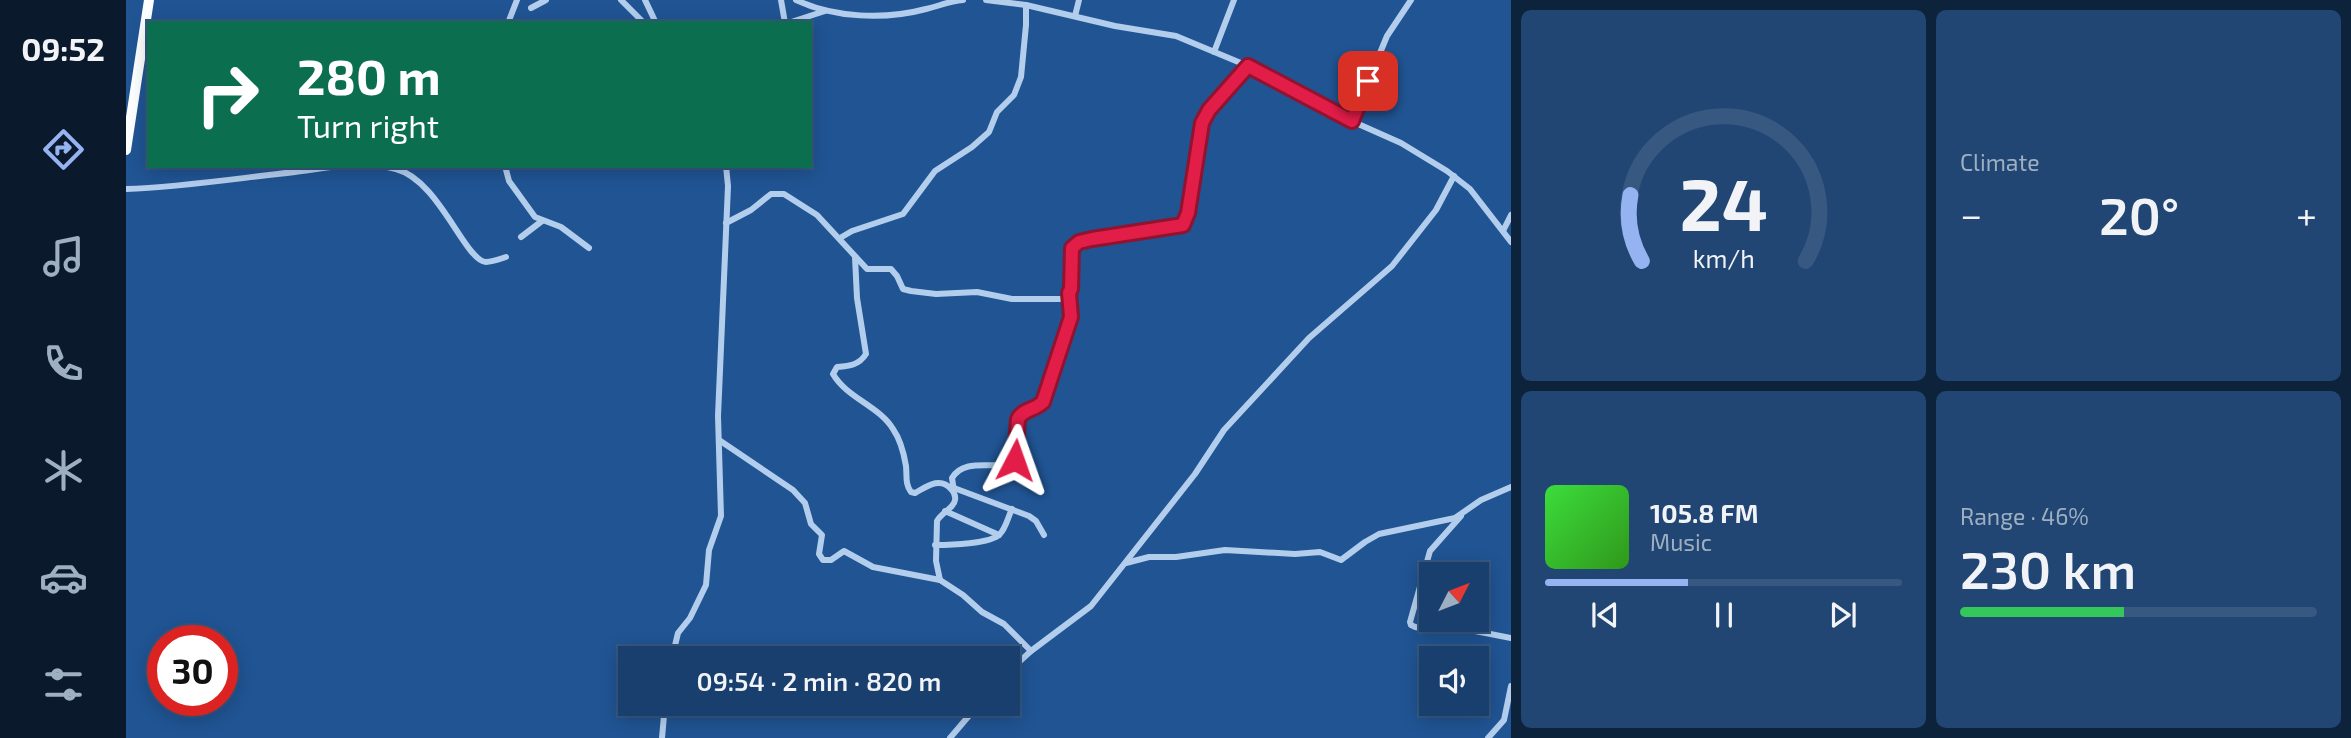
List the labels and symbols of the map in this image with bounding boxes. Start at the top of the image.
pin [1338,51,1398,111]
position arrow [978,423,1052,497]
north arrow [1419,562,1489,632]
speed limit sign: 30 [147,625,238,716]

